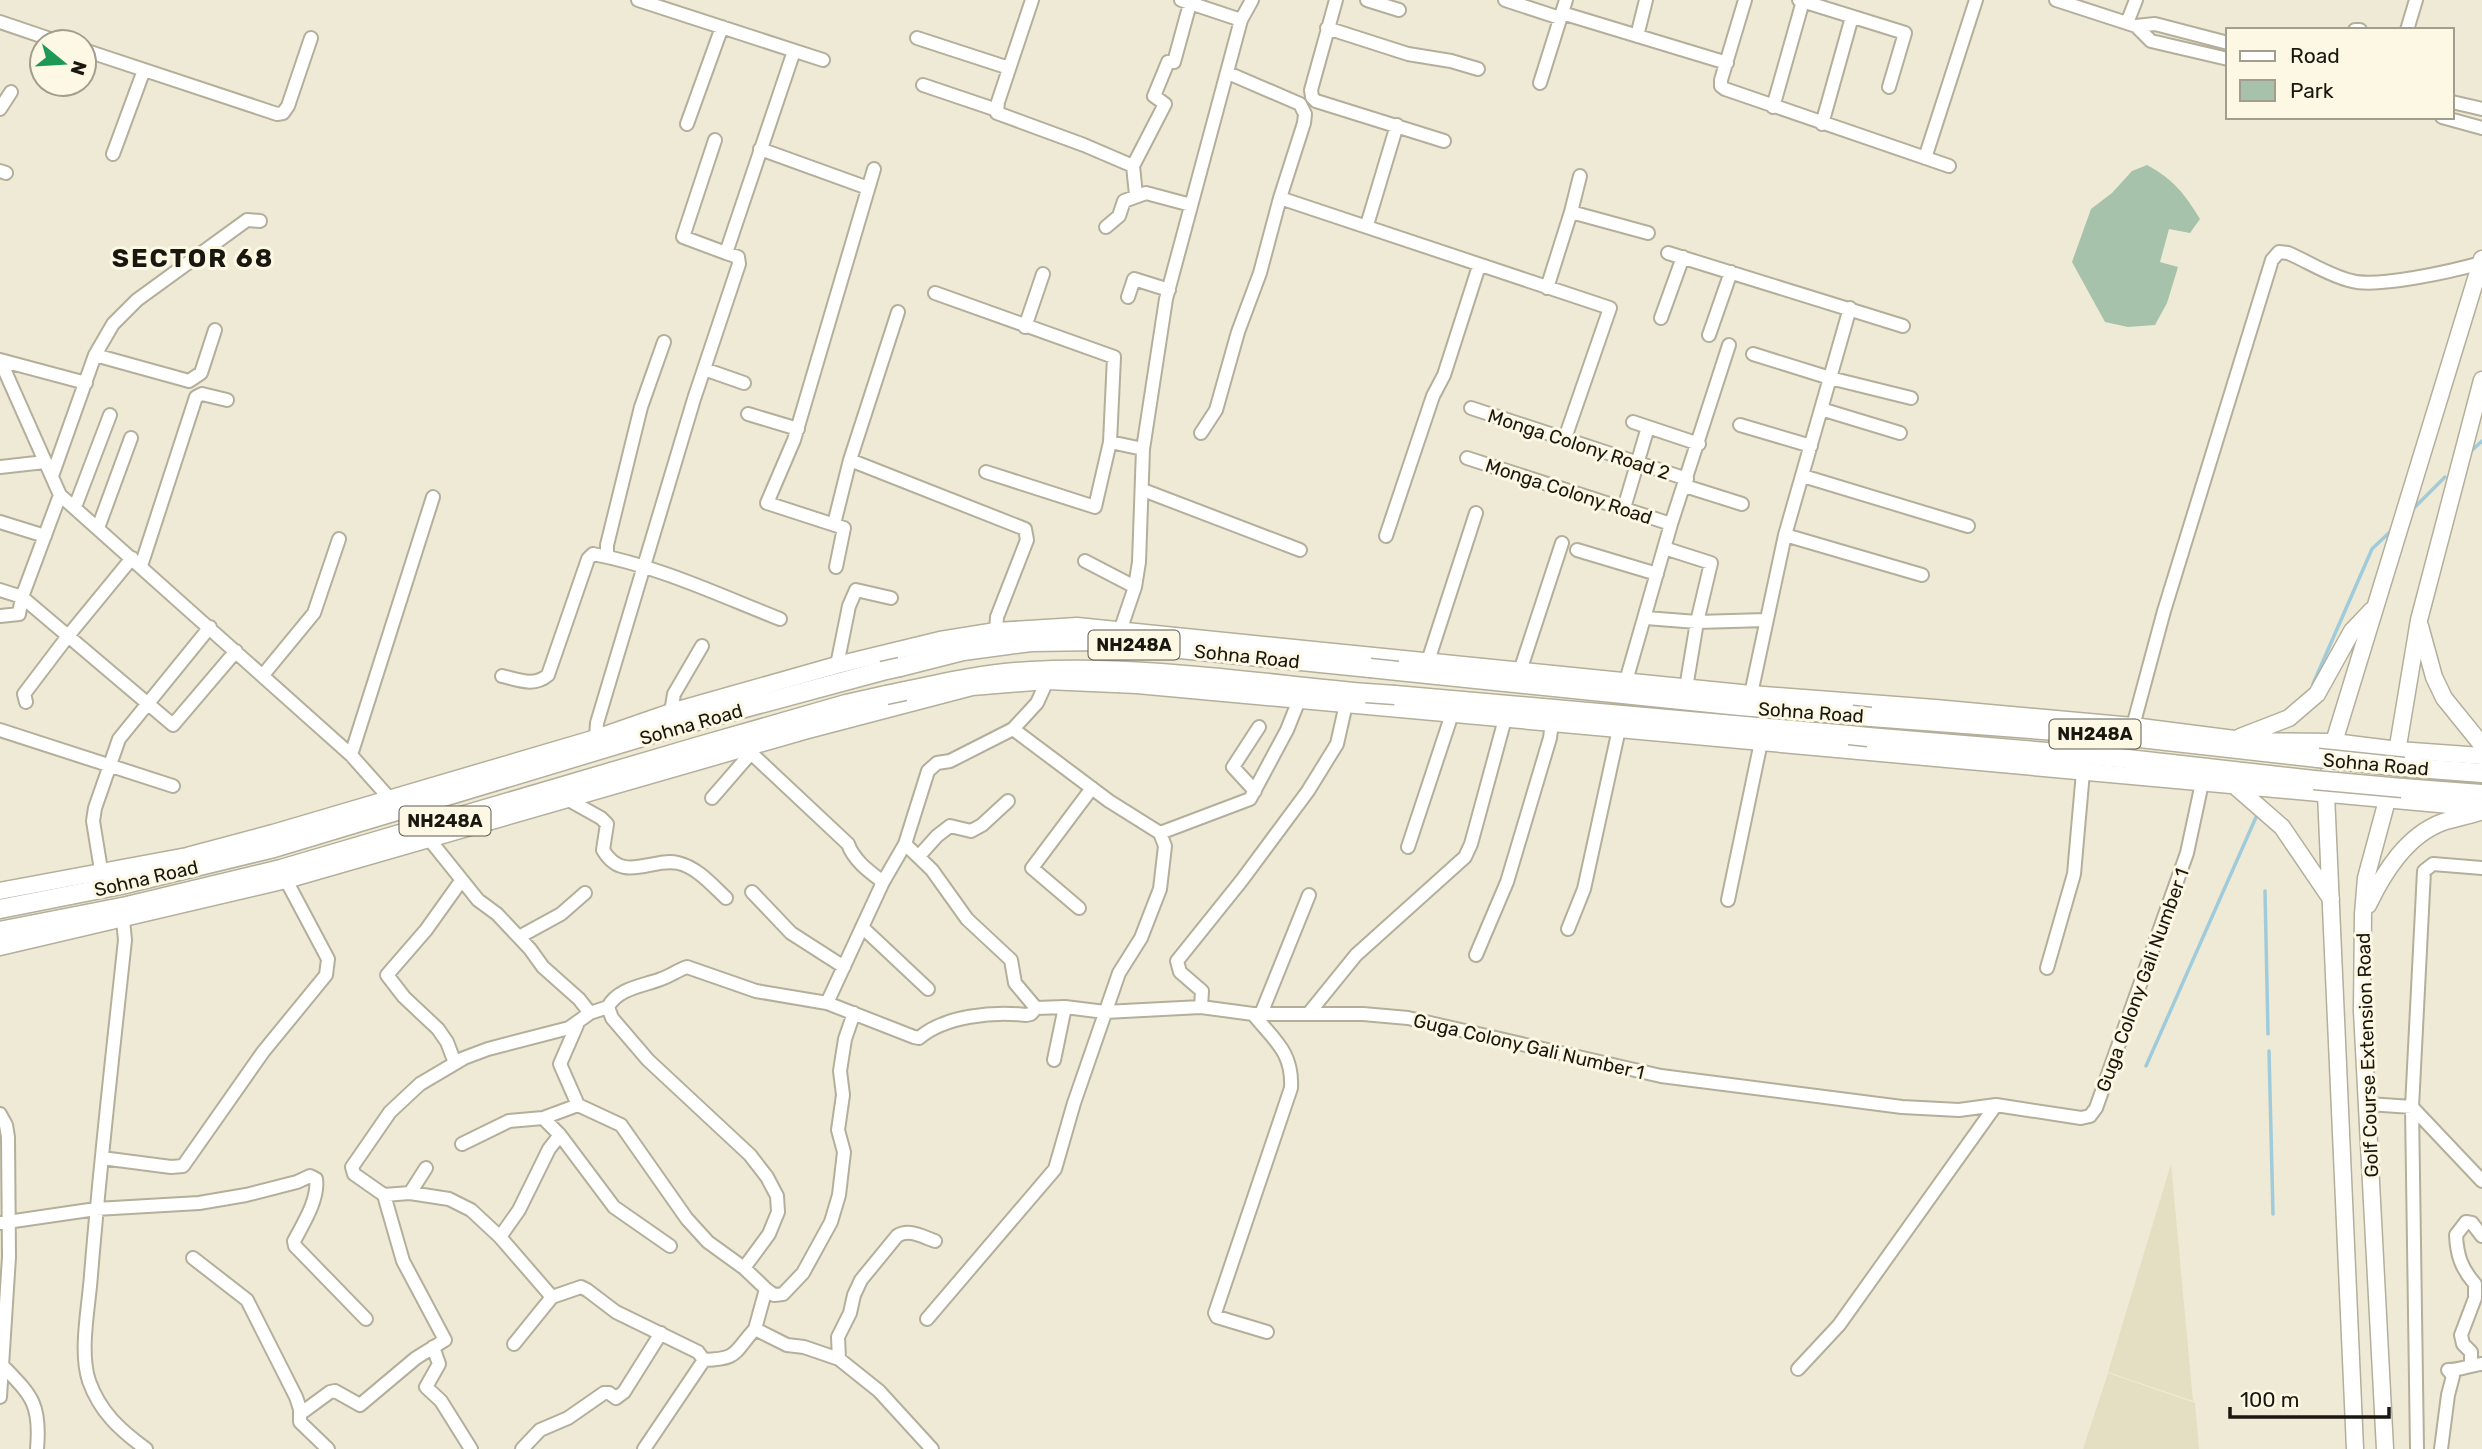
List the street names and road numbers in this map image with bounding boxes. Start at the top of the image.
street label: Monga Colony Road 2 [1485,404,1673,485]
street label: Monga Colony Road [1483,454,1655,529]
road number: NH248A [1088,630,1180,660]
street label: Sohna Road [1193,640,1301,673]
street label: Sohna Road [1757,697,1865,728]
street label: Sohna Road [637,699,745,750]
road number: NH248A [2050,720,2140,748]
street label: Sohna Road [2322,748,2430,781]
road number: NH248A [400,806,490,836]
street label: Sohna Road [92,855,200,902]
street label: Guga Colony Gali Number 1 [2091,865,2194,1095]
street label: Golf Course Extension Road [2352,932,2383,1178]
street label: Guga Colony Gali Number 1 [1411,1009,1647,1084]

